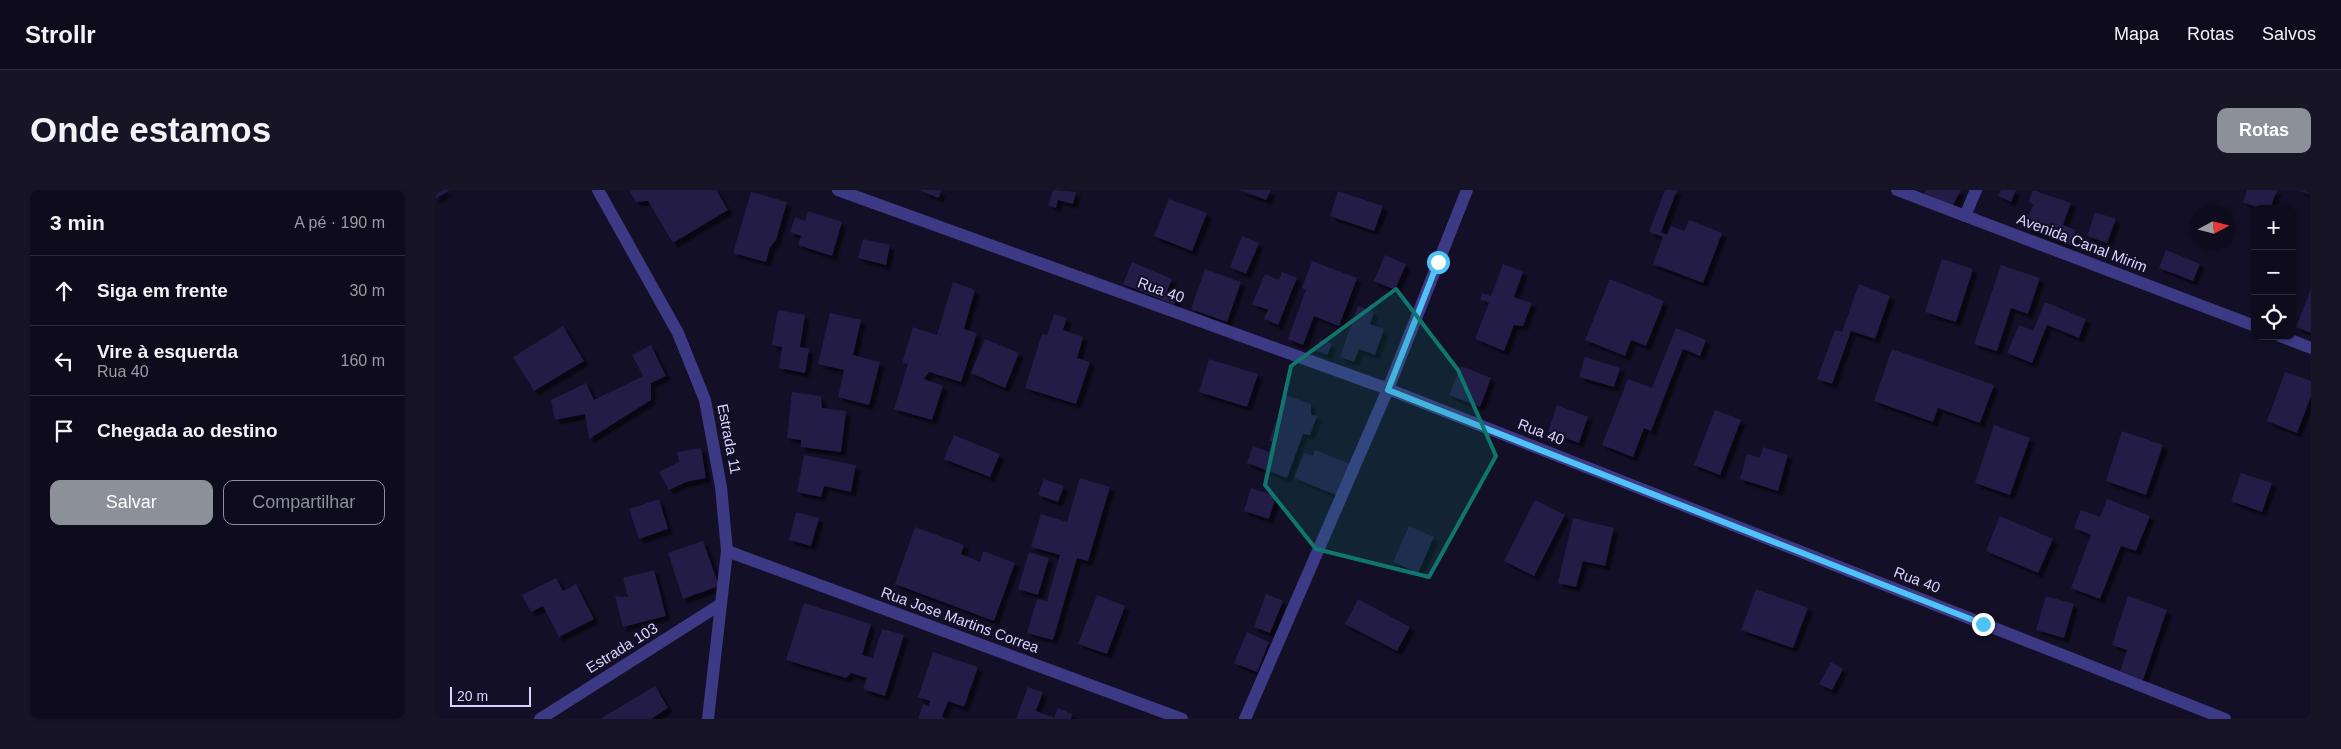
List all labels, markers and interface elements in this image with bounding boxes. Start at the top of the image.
text: Strollr [25,21,96,48]
text: Mapa [2114,24,2159,44]
text: Rotas [2187,24,2234,44]
text: Salvos [2262,24,2316,44]
button: Rotas [2217,108,2311,153]
text: Onde estamos [30,110,271,149]
north arrow [2191,205,2236,250]
map controls [2251,205,2296,340]
button: + [2251,205,2296,250]
street label: Avenida Canal Mirim [2015,210,2150,275]
text: 3 min [50,211,105,234]
text: A pé · 190 m [294,214,385,231]
button: − [2251,250,2296,295]
route start [1427,251,1450,274]
street label: Rua 40 [1136,273,1187,306]
icon: ahead [50,277,78,305]
text: Siga em frente [97,280,228,301]
text: 30 m [349,282,385,299]
button: locate [2251,295,2296,340]
text: Vire à esquerda [97,341,238,362]
icon: left [50,347,78,375]
text: 160 m [341,352,385,369]
text: Rua 40 [97,363,149,380]
street label: Estrada 11 [714,402,745,476]
street label: Rua 40 [1516,415,1567,448]
icon: arrive [50,417,78,445]
text: Chegada ao destino [97,420,278,441]
button: Salvar [50,480,213,525]
button: Compartilhar [223,480,385,525]
street label: Rua 40 [1892,563,1943,596]
street label: Rua Jose Martins Correa [879,583,1042,656]
route end [1972,613,1995,636]
street label: Estrada 103 [583,619,661,676]
scale bar [450,684,531,707]
text: 20 m [457,688,488,704]

